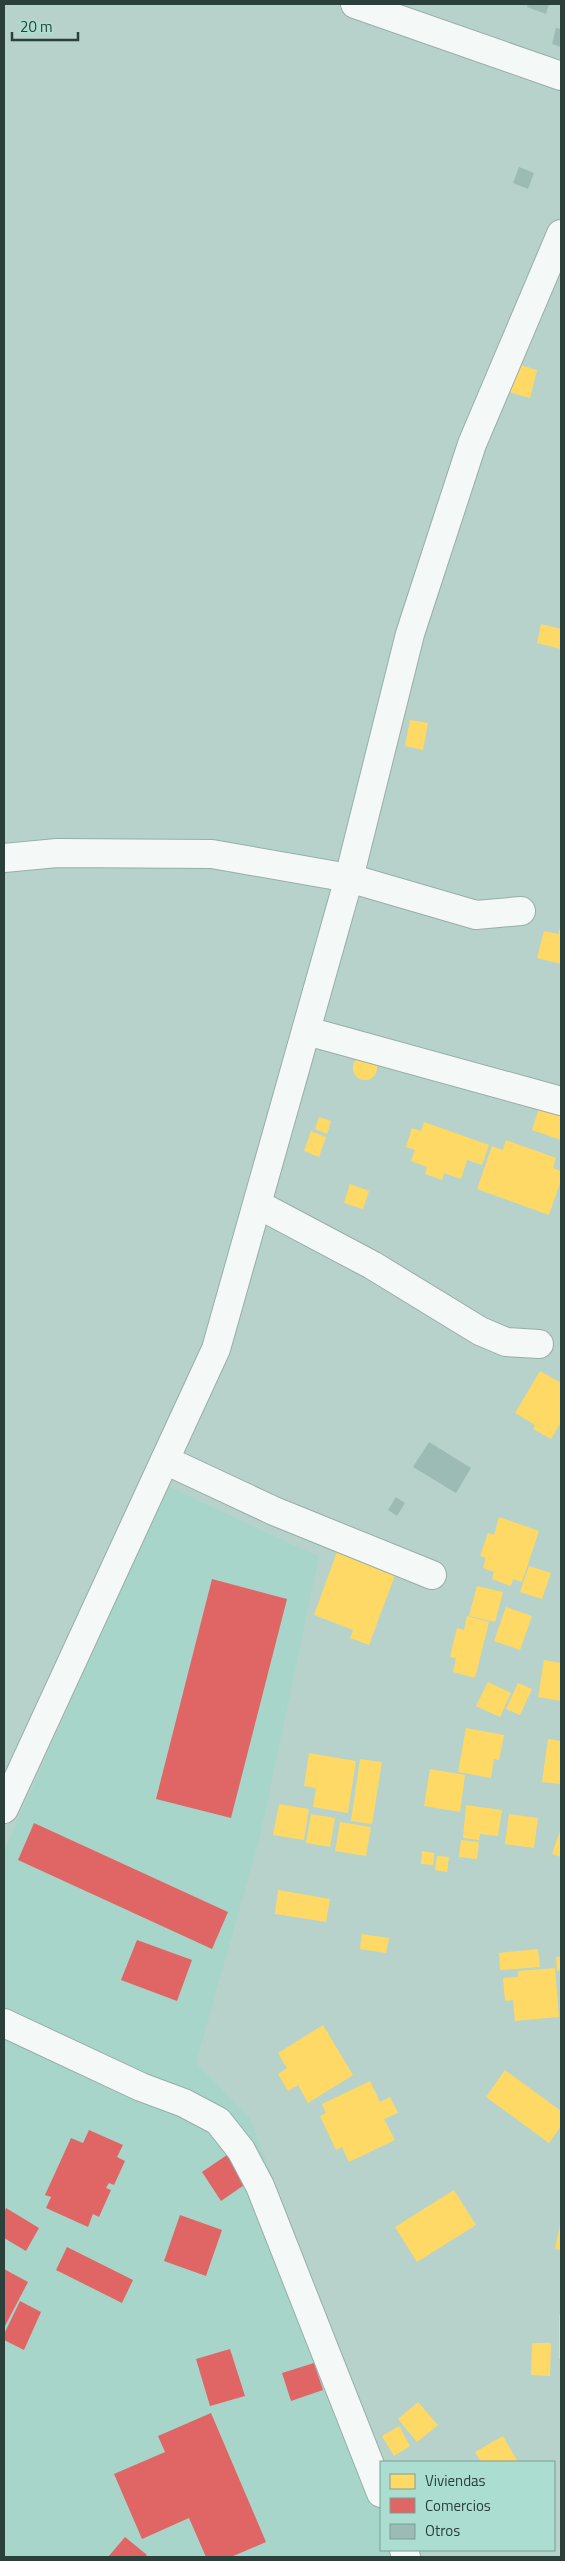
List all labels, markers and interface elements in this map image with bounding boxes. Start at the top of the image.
scale bar [12,10,79,42]
text: 20 m [20,15,53,38]
legend [380,2461,555,2551]
text: Viviendas [425,2469,486,2492]
text: Comercios [425,2494,491,2517]
text: Otros [425,2519,460,2542]

